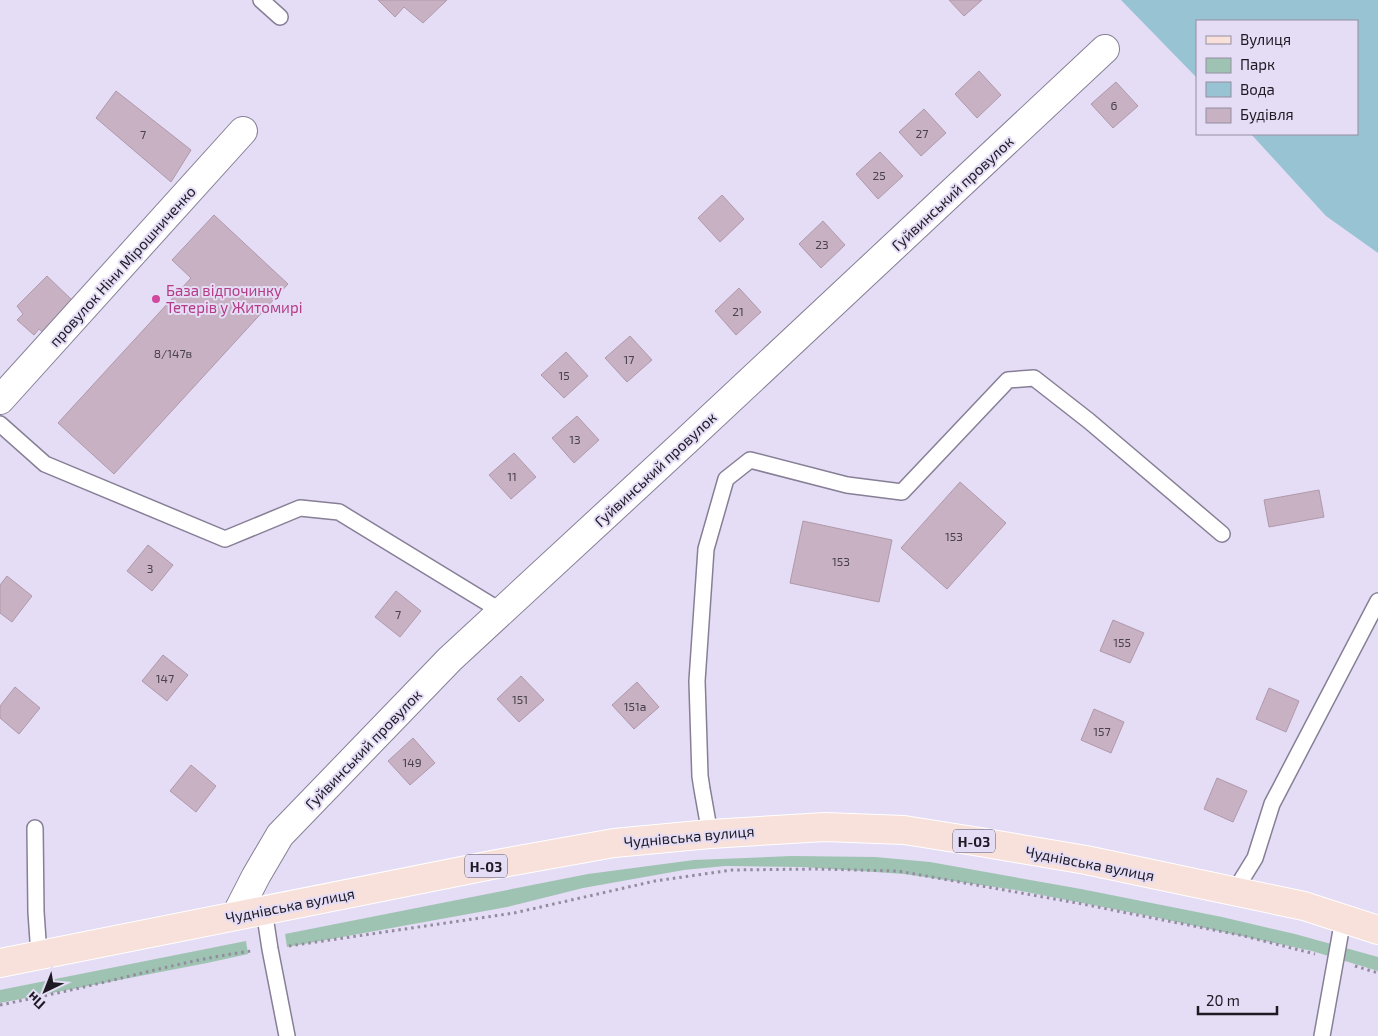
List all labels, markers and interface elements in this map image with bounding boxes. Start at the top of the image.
legend [1196,20,1358,135]
text: Вулиця [1240,30,1291,49]
text: Парк [1240,55,1275,73]
text: Вода [1240,80,1275,98]
house number: 6 [1111,98,1118,112]
text: Будівля [1240,105,1294,124]
house number: 27 [916,126,928,140]
house number: 7 [140,127,146,141]
street label: Гуйвинський провулок [887,132,1017,255]
house number: 25 [872,168,886,182]
street label: провулок Ніни Мірошниченко [45,182,200,351]
house number: 23 [815,237,829,251]
place label: База відпочинку Тетерів у Житомирі [166,281,302,317]
marker: База відпочинку Тетерів у Житомирі [150,293,162,305]
house number: 21 [732,304,744,318]
house number: 8/147в [154,346,192,360]
house number: 17 [624,352,634,366]
house number: 15 [558,368,570,382]
street label: Гуйвинський провулок [590,408,720,531]
house number: 13 [569,432,581,446]
house number: 11 [507,469,517,483]
house number: 153 [945,529,963,543]
house number: 153 [832,554,850,568]
house number: 3 [147,561,153,575]
house number: 7 [395,607,401,621]
house number: 155 [1113,635,1131,649]
house number: 147 [156,671,174,685]
street label: Гуйвинський провулок [301,685,426,813]
house number: 151 [512,692,528,706]
house number: 151а [624,699,646,713]
house number: 157 [1093,724,1111,738]
house number: 149 [402,755,422,769]
street label: Чуднівська вулиця [623,821,755,852]
road number: Н-03 [953,829,995,852]
street label: Чуднівська вулиця [1024,842,1156,885]
road number: Н-03 [465,854,507,878]
street label: Чуднівська вулиця [224,884,356,927]
north arrow [20,966,70,1016]
scale bar [1198,984,1277,1016]
text: Пн [23,988,48,1013]
text: 20 m [1206,991,1240,1009]

